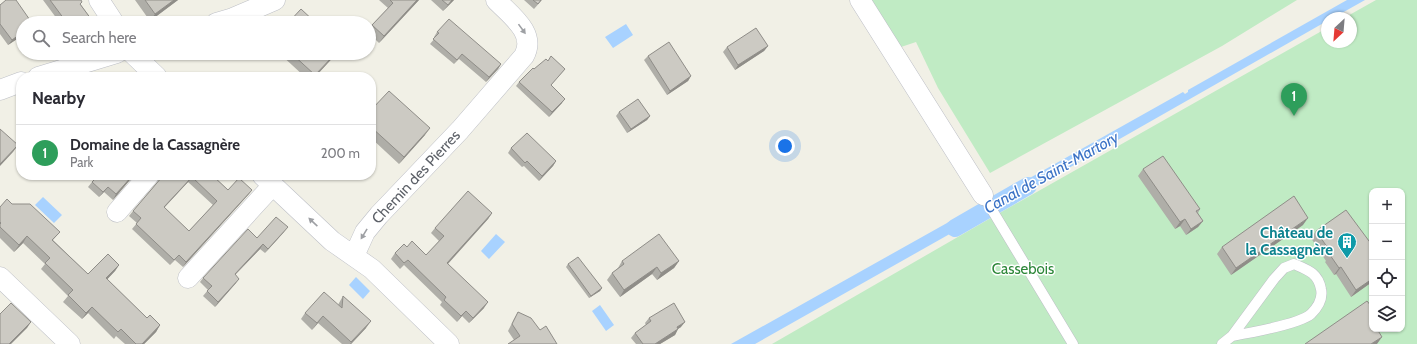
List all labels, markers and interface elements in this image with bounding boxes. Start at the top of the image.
north arrow [1321,12,1357,48]
search box [16,16,376,60]
one-way arrow [518,23,526,34]
icon: search [30,27,52,49]
text: Search here [62,29,137,47]
pin: 1 [1281,83,1307,116]
text: Nearby [32,88,85,108]
street label: Chemin des Pierres [368,127,464,227]
water label: Canal de Saint-Martory [981,127,1123,217]
text: Domaine de la Cassagnère [70,136,240,154]
your location [775,136,795,156]
text: 1 [43,145,47,161]
text: 200 m [321,145,360,161]
text: Park [70,154,93,170]
map controls [1369,188,1405,332]
button: + [1369,188,1405,224]
one-way arrow [307,218,318,227]
place label: Château de la Cassagnère [1245,224,1333,259]
button: − [1369,224,1405,260]
one-way arrow [360,229,368,239]
building icon: Château de la Cassagnère [1336,231,1358,259]
park label: Cassebois [992,260,1054,278]
button: locate [1369,260,1405,296]
button: layers [1369,296,1405,332]

